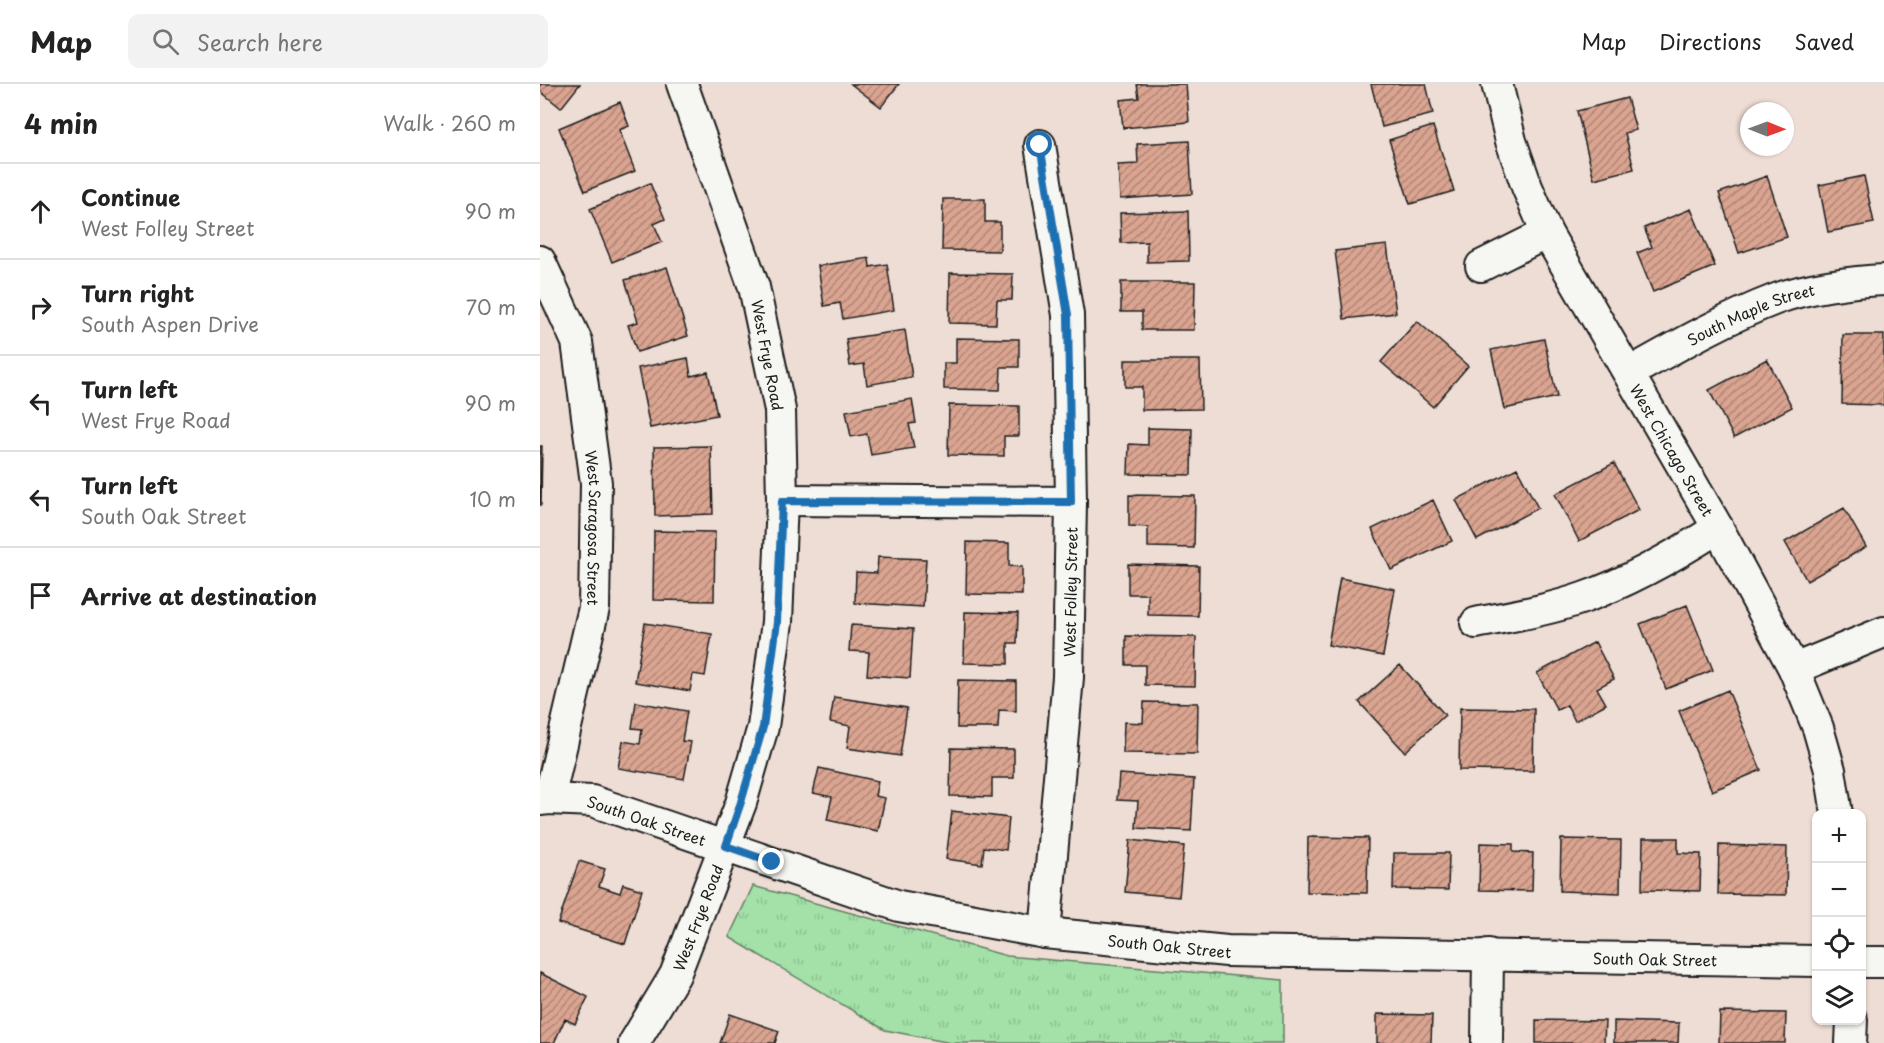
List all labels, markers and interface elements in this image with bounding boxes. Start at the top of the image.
search box [128,14,548,68]
text: Map [30,20,92,63]
icon: search [149,25,182,58]
text: Search here [197,25,323,58]
text: Map [1581,25,1626,57]
text: Directions [1659,25,1761,57]
text: Saved [1794,25,1854,57]
north arrow [1740,102,1794,156]
text: 4 min [24,104,98,143]
text: Walk · 260 m [383,108,516,138]
route start [1026,131,1052,157]
text: Continue [81,180,180,213]
icon: ahead [24,195,57,228]
text: 90 m [465,196,516,226]
text: West Folley Street [81,213,255,243]
text: Turn right [81,276,194,309]
street label: South Maple Street [1683,277,1816,350]
icon: right [24,291,57,324]
text: 70 m [466,292,516,322]
street label: West Frye Road [746,298,790,412]
text: South Aspen Drive [81,309,259,339]
text: Turn left [81,372,178,405]
street label: West Chicago Street [1625,379,1720,520]
icon: left [24,387,57,420]
text: 90 m [465,388,516,418]
text: West Frye Road [81,405,231,435]
street label: West Saragosa Street [580,449,608,606]
text: Turn left [81,468,178,501]
icon: left [24,483,57,516]
text: 10 m [469,484,516,514]
text: South Oak Street [81,501,246,531]
street label: West Folley Street [1057,527,1083,657]
icon: arrive [24,579,57,612]
text: Arrive at destination [81,579,317,612]
street label: South Oak Street [584,789,709,851]
map controls [1812,809,1866,1025]
button: + [1812,809,1866,863]
route end [758,848,784,874]
street label: West Frye Road [666,861,728,974]
button: − [1812,863,1866,917]
button: locate [1812,917,1866,971]
street label: South Oak Street [1106,928,1231,963]
street label: South Oak Street [1593,946,1717,971]
button: layers [1812,971,1866,1025]

